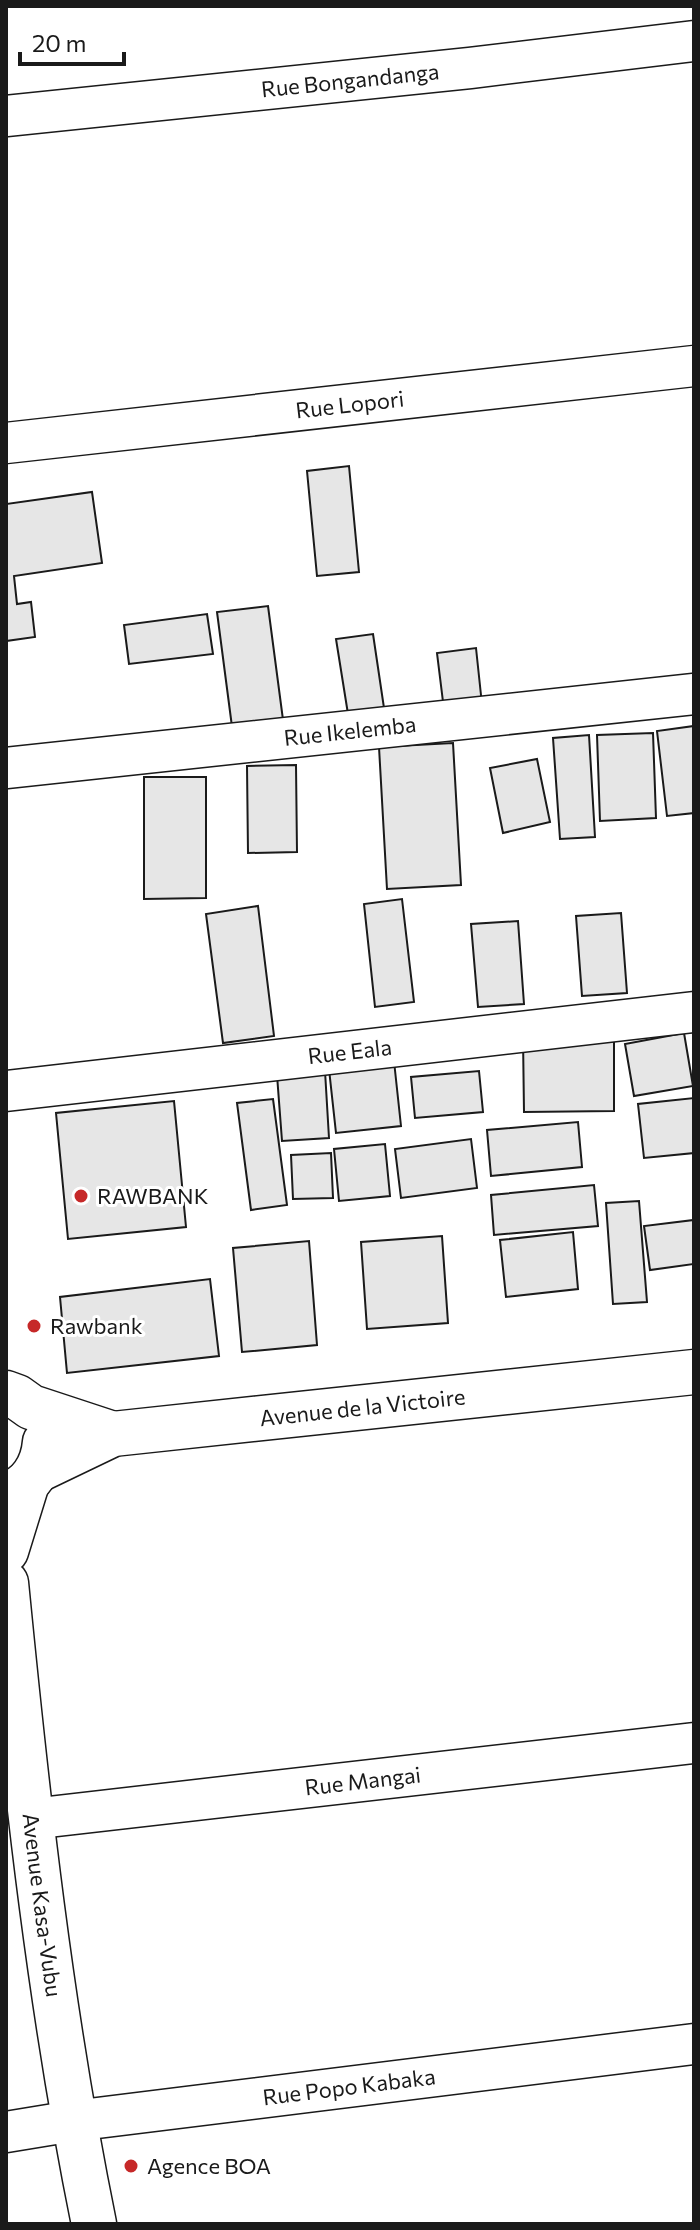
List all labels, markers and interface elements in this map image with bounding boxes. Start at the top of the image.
scale bar [20,16,124,66]
text: 20 m [32,28,86,57]
street label: Rue Bongandanga [260,57,440,103]
street label: Rue Lopori [294,385,406,424]
street label: Rue Ikelemba [282,710,417,751]
street label: Rue Eala [306,1033,393,1069]
place label: RAWBANK [97,1182,209,1209]
marker: RAWBANK [72,1187,90,1205]
place label: Rawbank [50,1312,143,1339]
marker: Rawbank [25,1317,43,1335]
street label: Avenue de la Victoire [258,1382,467,1431]
street label: Rue Mangai [303,1760,422,1801]
street label: Avenue Kasa-Vubu [17,1811,68,1999]
street label: Rue Popo Kabaka [261,2062,437,2110]
place label: Agence BOA [147,2152,271,2179]
marker: Agence BOA [122,2157,140,2175]

